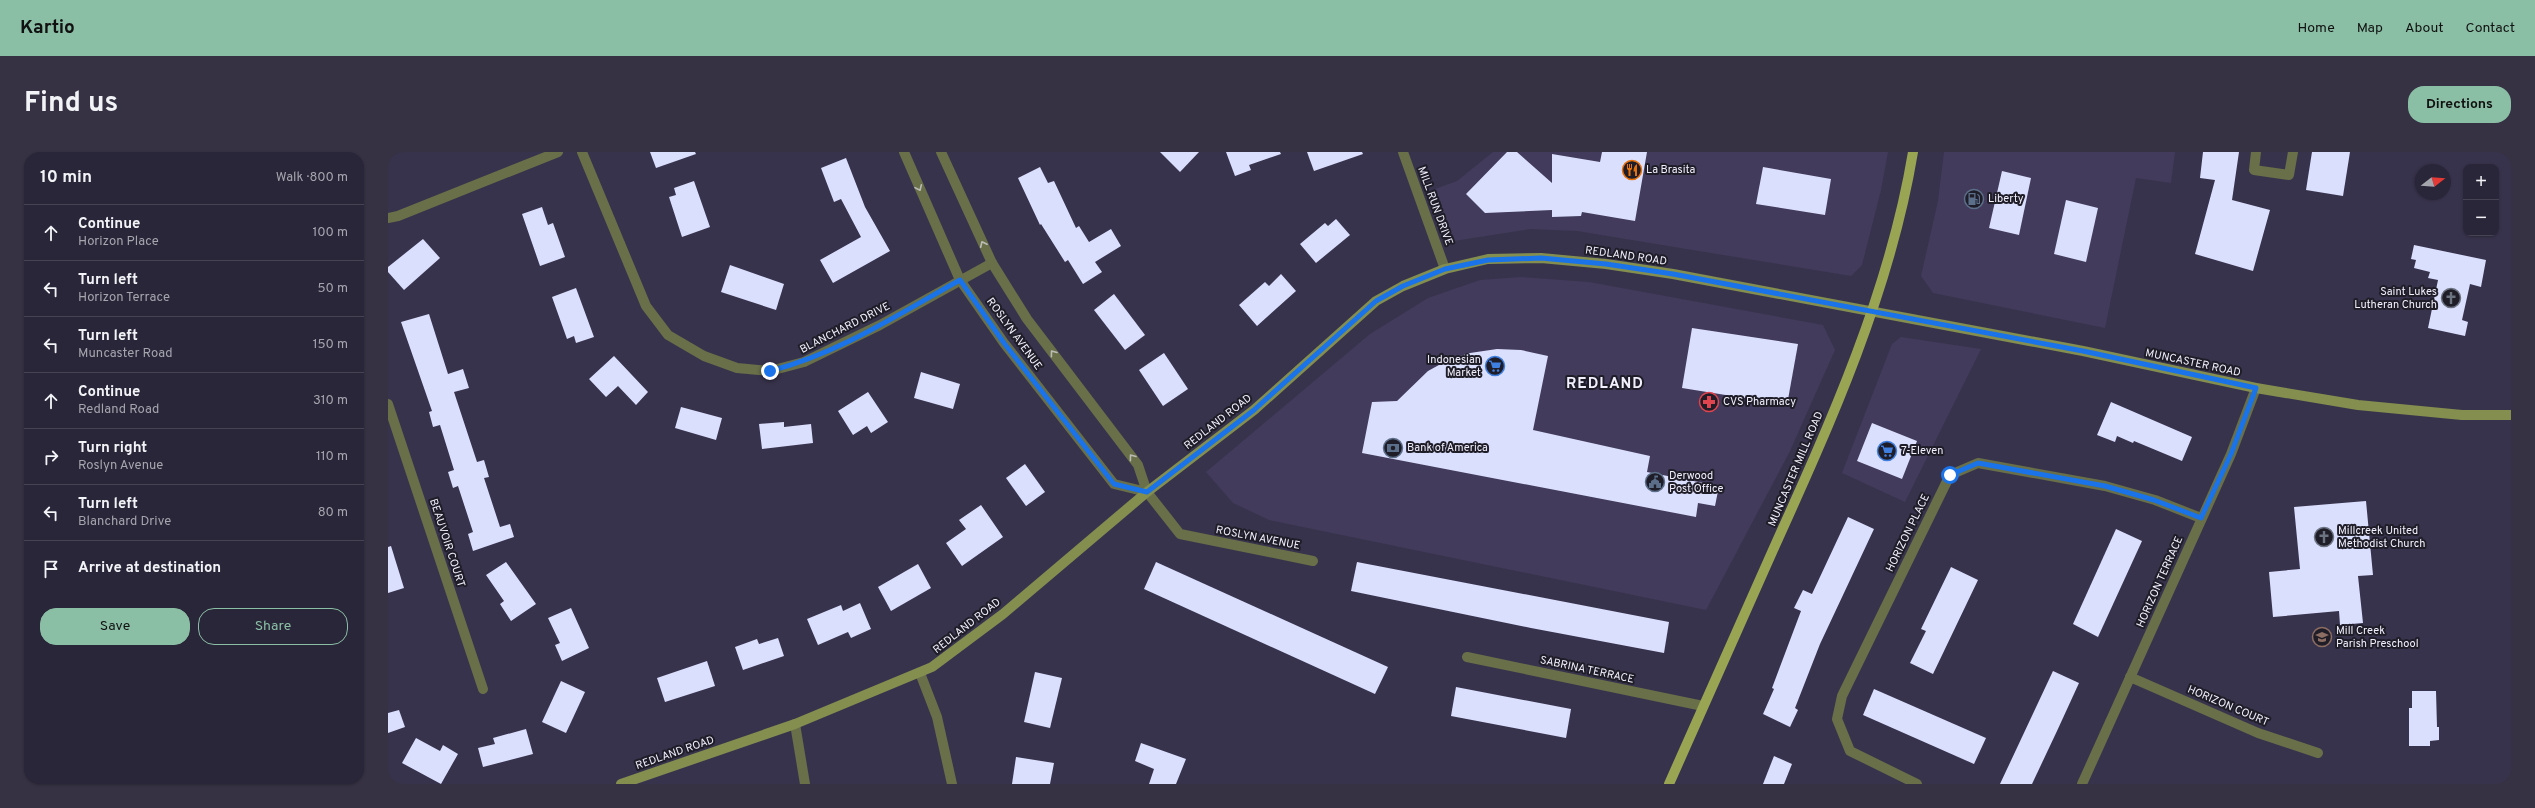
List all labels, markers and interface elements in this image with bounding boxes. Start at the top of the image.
text: Kartio [20,16,75,40]
text: Home [2298,20,2335,37]
text: Map [2357,20,2383,37]
text: About [2405,20,2444,37]
text: Contact [2466,20,2515,37]
text: Find us [24,86,118,122]
button: Directions [2408,86,2511,123]
restaurant icon: La Brasita [1621,159,1643,181]
place label: La Brasita [1646,163,1696,177]
north arrow [2415,164,2451,200]
map controls [2463,164,2499,236]
button: + [2463,164,2499,200]
street label: MILL RUN DRIVE [1414,165,1456,247]
text: 10 min [40,167,92,189]
text: Walk · 800 m [276,170,348,186]
one-way arrow [915,184,923,191]
fuel station icon: Liberty [1963,188,1985,210]
place label: Liberty [1988,192,2024,206]
button: − [2463,200,2499,236]
text: Continue [78,215,140,234]
icon: ahead [40,222,62,244]
text: 100 m [312,225,348,241]
text: Horizon Place [78,234,159,250]
one-way arrow [980,241,988,248]
street label: REDLAND ROAD [1584,243,1668,269]
text: Turn left [78,271,138,290]
icon: left [40,278,62,300]
text: 50 m [318,281,348,297]
place label: Saint Lukes Lutheran Church [2354,285,2437,312]
church icon: Saint Lukes Lutheran Church [2440,287,2462,309]
text: Horizon Terrace [78,290,170,306]
street label: ROSLYN AVENUE [983,295,1045,373]
street label: BLANCHARD DRIVE [798,299,892,357]
text: Turn left [78,327,138,346]
icon: left [40,334,62,356]
text: 150 m [313,337,348,353]
text: Muncaster Road [78,346,173,362]
street label: MUNCASTER ROAD [2144,346,2242,380]
one-way arrow [1051,351,1058,358]
place label: Indonesian Market [1427,353,1481,380]
supermarket icon: Indonesian Market [1484,355,1506,377]
route end [761,362,779,380]
district label: REDLAND [1566,375,1644,394]
text: Continue [78,383,140,402]
icon: ahead [40,390,62,412]
street label: REDLAND ROAD [1181,391,1255,453]
pharmacy icon: CVS Pharmacy [1698,391,1720,413]
text: 310 m [313,393,348,409]
place label: CVS Pharmacy [1723,395,1796,409]
text: Redland Road [78,402,159,418]
street label: MUNCASTER MILL ROAD [1765,409,1827,529]
bank icon: Bank of America [1382,437,1404,459]
text: Turn right [78,439,147,458]
supermarket icon: 7-Eleven [1876,440,1898,462]
place label: Bank of America [1407,441,1488,455]
place label: 7-Eleven [1901,444,1943,458]
icon: right [40,446,62,468]
text: 110 m [316,449,348,465]
one-way arrow [1130,454,1137,461]
text: Roslyn Avenue [78,458,163,474]
route start [1941,466,1959,484]
place label: Derwood Post Office [1669,469,1724,496]
public building icon: Derwood Post Office [1644,471,1666,493]
street label: HORIZON PLACE [1883,492,1933,574]
text: Turn left [78,495,138,514]
street label: BEAUVOIR COURT [426,497,468,589]
icon: left [40,502,62,524]
text: 80 m [318,505,348,521]
text: Blanchard Drive [78,514,171,530]
street label: ROSLYN AVENUE [1215,523,1301,553]
place label: Millcreek United Methodist Church [2338,524,2425,551]
church icon: Millcreek United Methodist Church [2313,526,2335,548]
street label: HORIZON TERRACE [2134,534,2186,630]
icon: arrive [40,558,62,580]
text: Arrive at destination [78,559,221,578]
street label: REDLAND ROAD [930,595,1004,657]
button: Save [40,608,190,645]
button: Share [198,608,348,645]
place label: Mill Creek Parish Preschool [2336,624,2419,651]
school or university icon: Mill Creek Parish Preschool [2311,626,2333,648]
street label: SABRINA TERRACE [1539,653,1635,687]
street label: HORIZON COURT [2185,683,2271,729]
street label: REDLAND ROAD [634,733,716,773]

